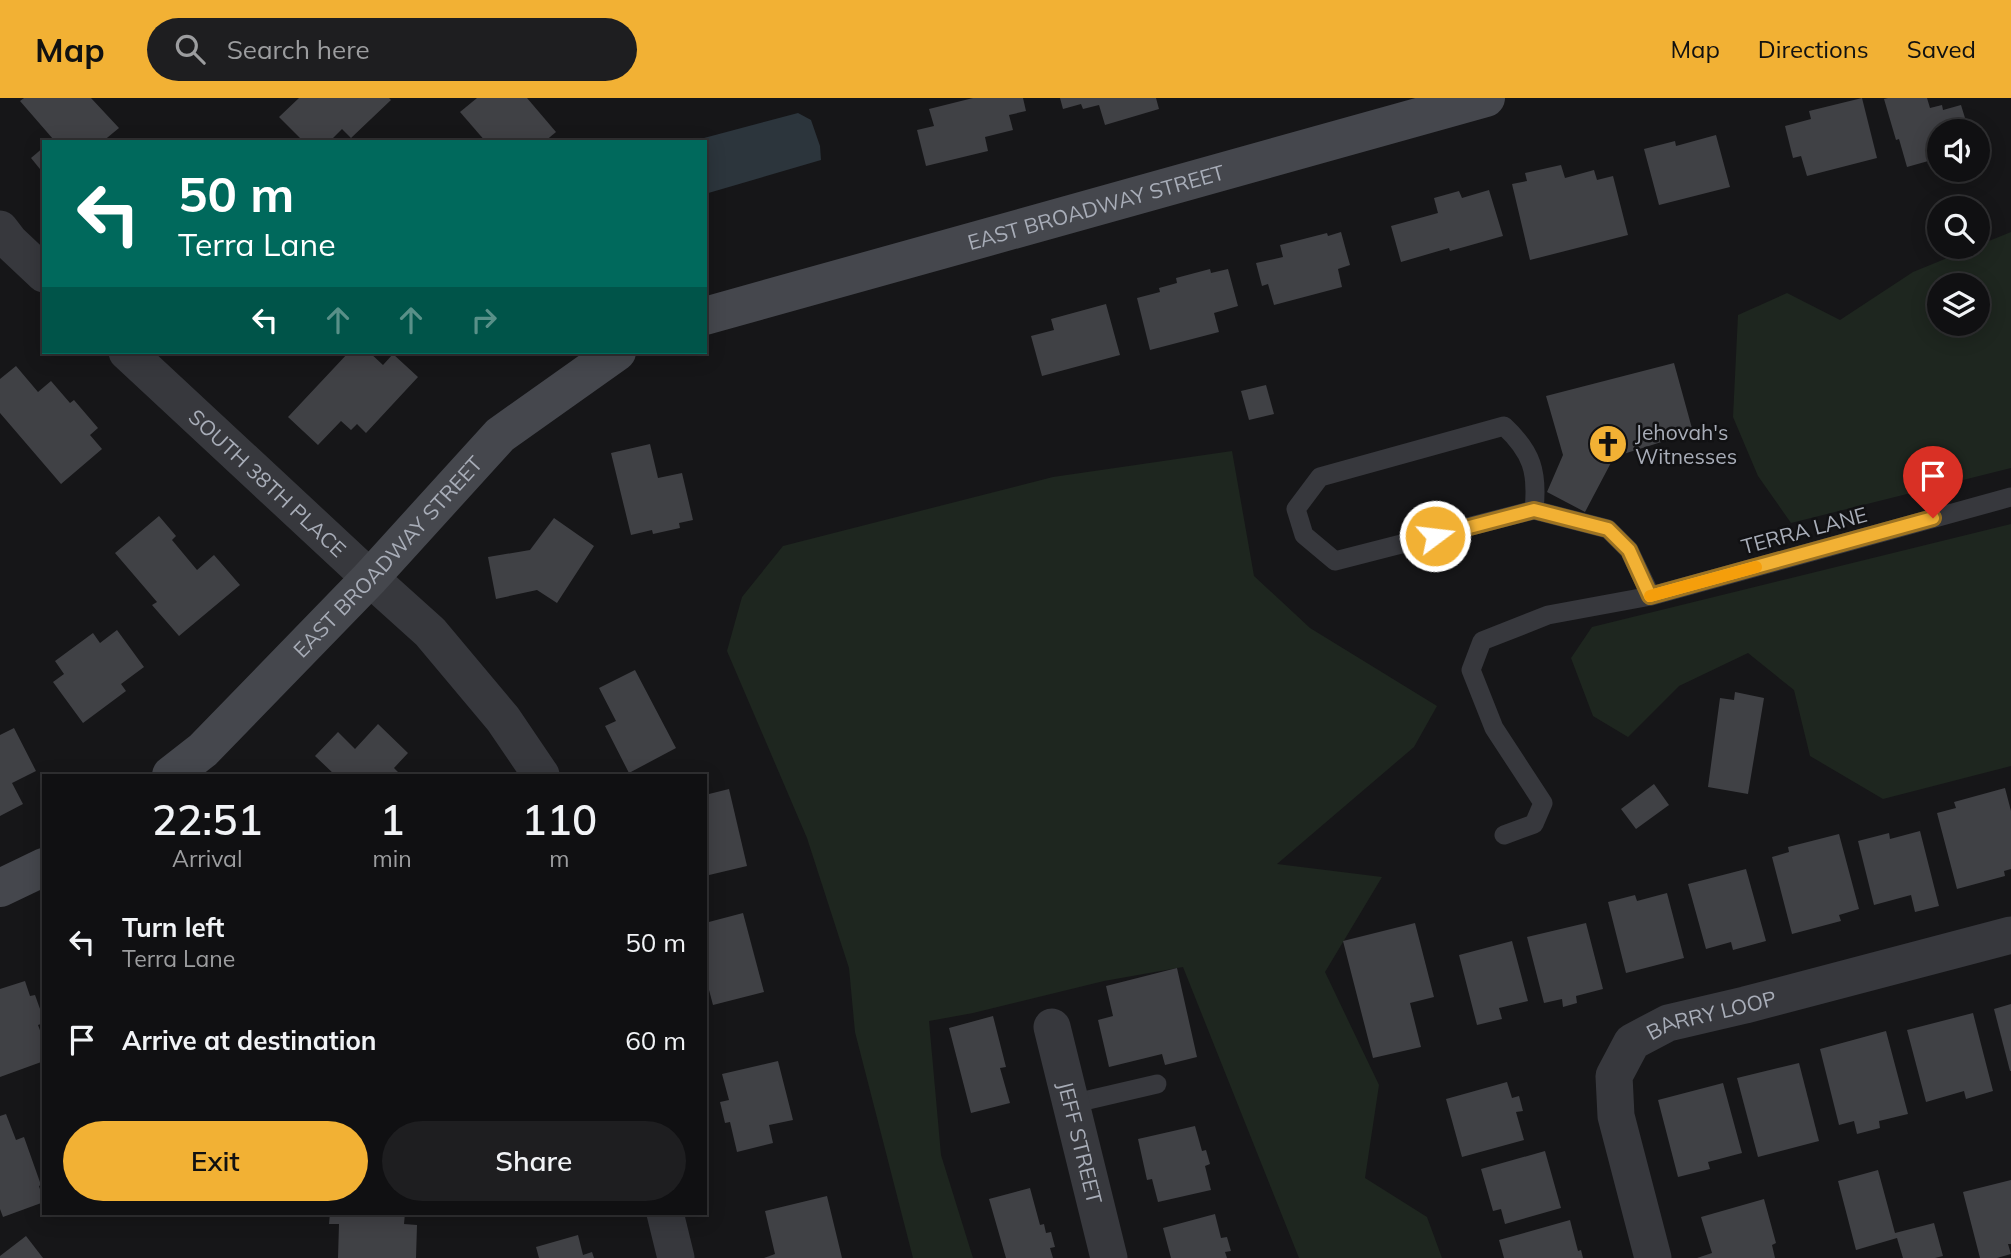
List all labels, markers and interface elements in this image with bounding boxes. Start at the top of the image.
search box [147,18,637,81]
text: Map [35,29,105,70]
icon: search [171,30,209,68]
text: Search here [227,33,370,66]
text: Map [1670,34,1720,64]
text: Directions [1758,34,1869,64]
text: Saved [1907,34,1976,64]
map controls [1927,119,1990,336]
button: sound [1927,119,1990,182]
street label: EAST BROADWAY STREET [965,159,1228,255]
text: 50 m [178,163,294,224]
icon: left [63,168,154,259]
button: search [1927,196,1990,259]
text: Terra Lane [178,224,336,264]
button: layers [1927,273,1990,336]
icon: left [246,301,284,339]
icon: ahead [319,301,357,339]
icon: ahead [392,301,430,339]
icon: right [465,301,503,339]
street label: SOUTH 38TH PLACE [184,403,352,562]
place label: Jehovah's Witnesses [1635,419,1737,469]
church icon: Jehovah's Witnesses [1587,423,1629,465]
pin [1903,446,1963,518]
street label: EAST BROADWAY STREET [287,450,488,662]
icon: arrive [1914,457,1952,495]
position arrow [1398,499,1472,573]
street label: TERRA LANE [1738,501,1870,559]
text: 22:51 [152,793,263,846]
text: 1 [379,793,405,846]
text: 110 [522,793,597,846]
text: Arrival [172,844,242,873]
text: min [372,844,412,873]
text: m [549,844,569,873]
text: Turn left [122,911,224,944]
icon: left [63,923,101,961]
text: 50 m [625,926,686,959]
text: Terra Lane [122,944,235,973]
street label: BARRY LOOP [1642,984,1779,1045]
icon: arrive [63,1021,101,1059]
text: Arrive at destination [122,1024,377,1057]
text: 60 m [625,1024,686,1057]
street label: JEFF STREET [1053,1078,1108,1207]
button: Exit [63,1121,368,1201]
button: Share [382,1121,686,1201]

